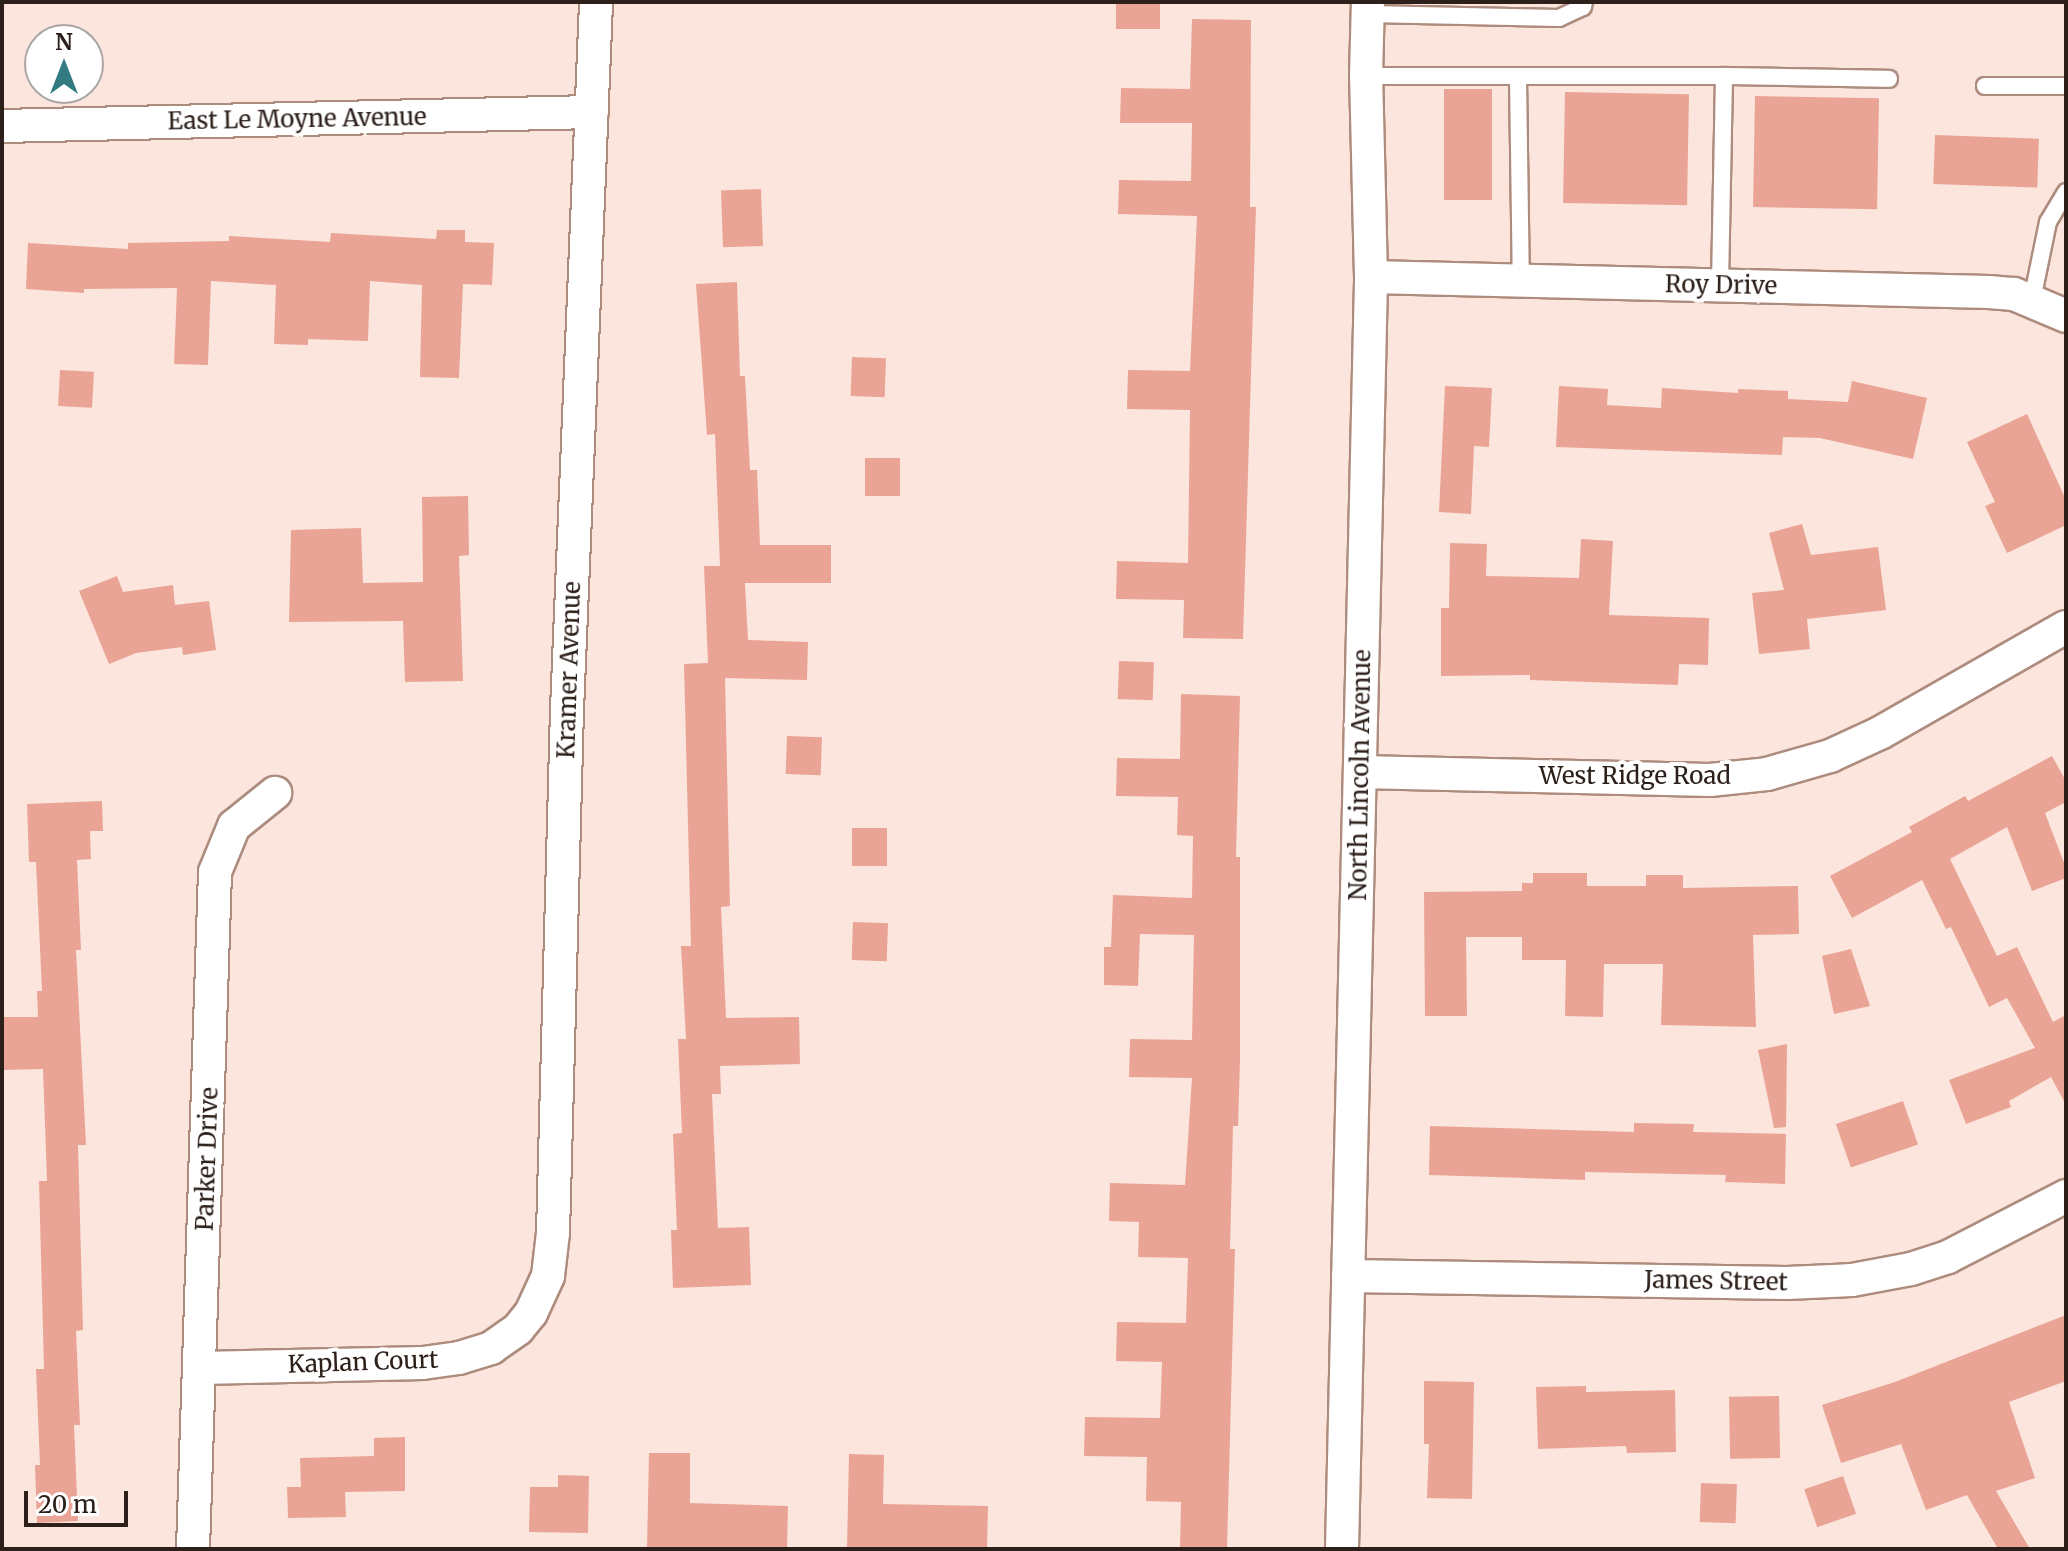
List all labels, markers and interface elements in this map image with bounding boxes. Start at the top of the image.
north arrow [24,24,104,104]
text: N [55,28,73,56]
street label: East Le Moyne Avenue [167,102,427,136]
street label: Roy Drive [1665,270,1777,300]
street label: Kramer Avenue [552,581,586,759]
street label: North Lincoln Avenue [1343,649,1377,901]
street label: West Ridge Road [1539,762,1731,790]
street label: Parker Drive [190,1087,224,1231]
street label: James Street [1644,1265,1788,1297]
street label: Kaplan Court [287,1345,439,1379]
scale bar [28,1475,132,1525]
text: 20 m [38,1489,97,1520]

